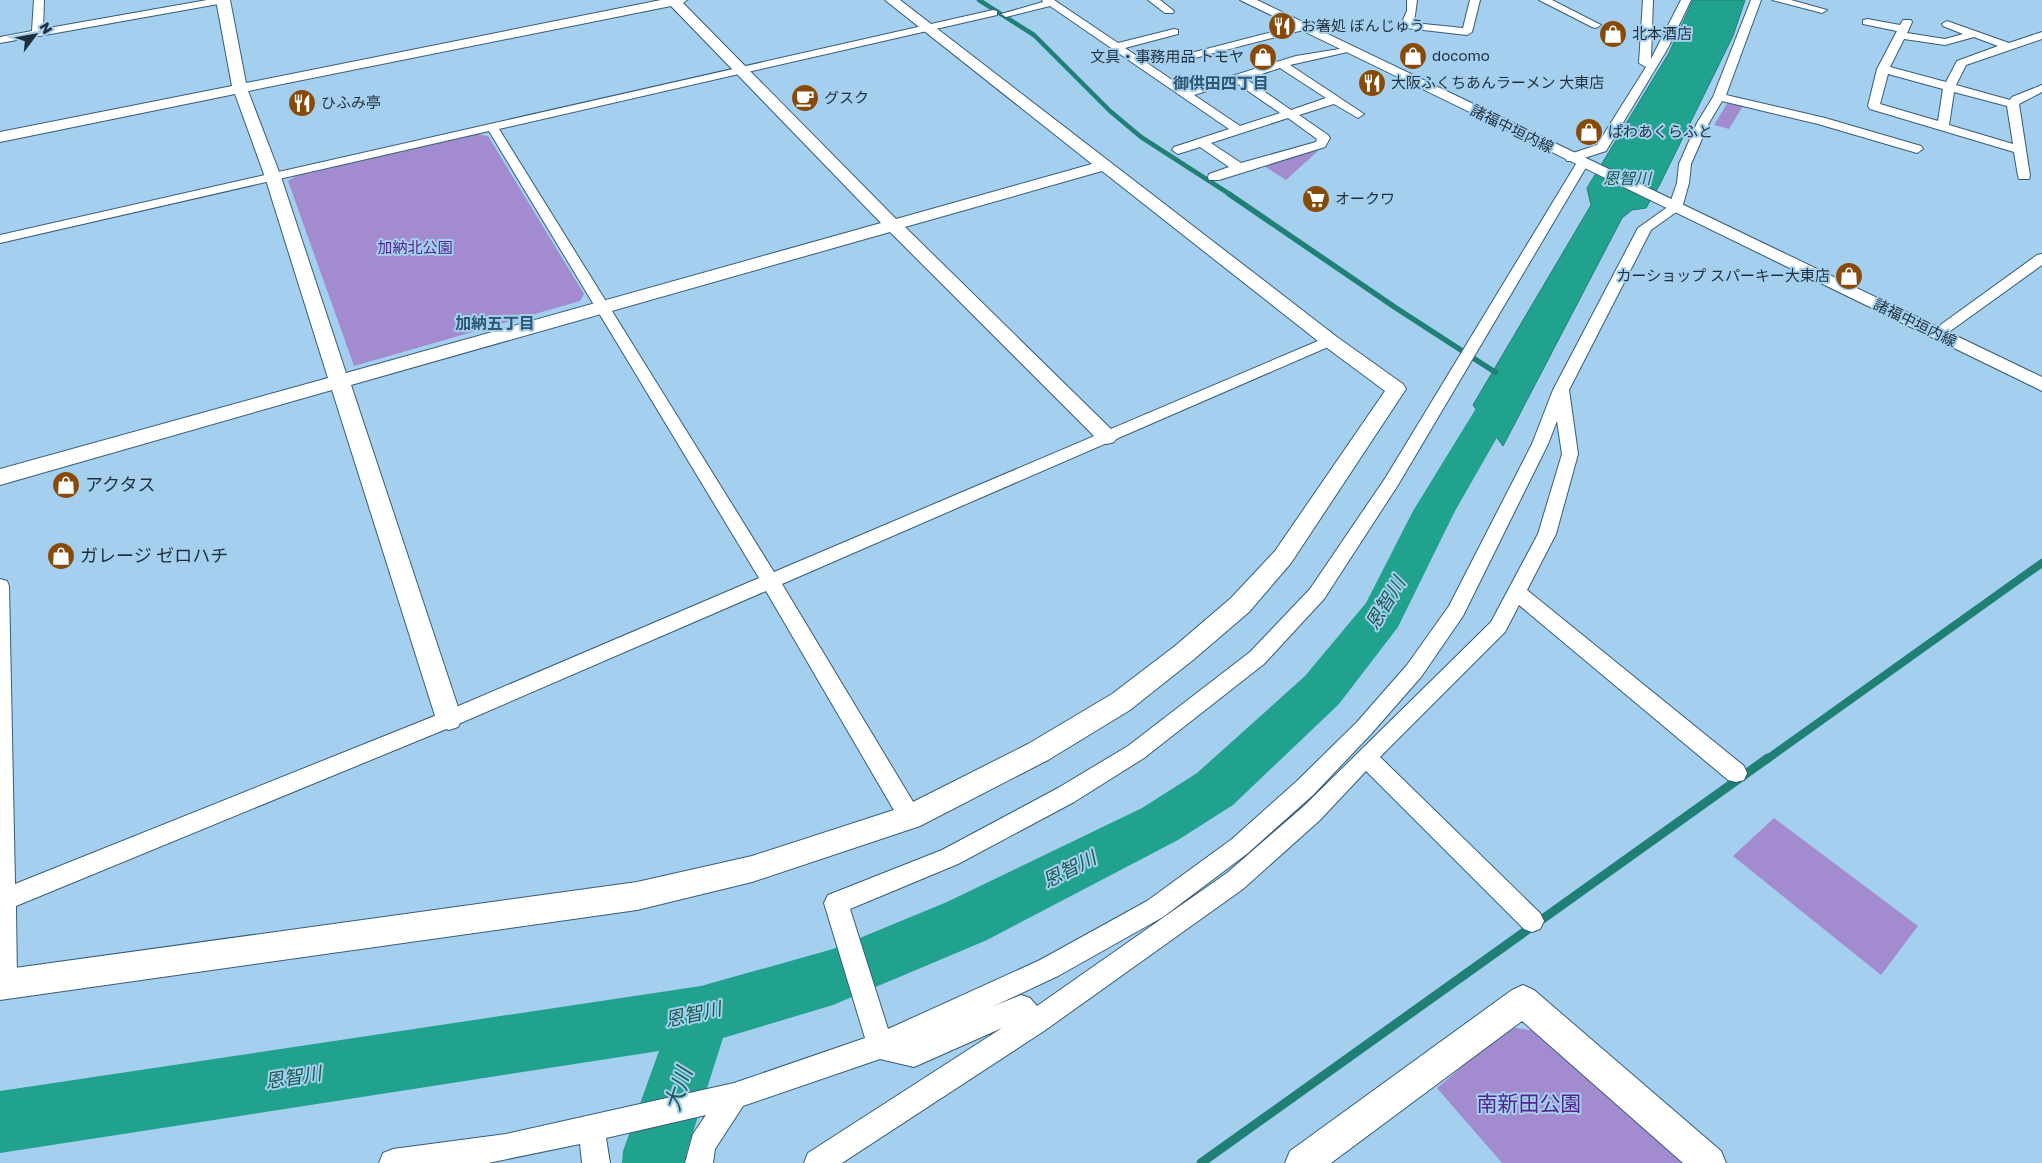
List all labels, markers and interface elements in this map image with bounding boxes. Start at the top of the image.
north arrow [10,10,60,60]
restaurant icon: お箸処 ぼんじゅう [1267,11,1297,41]
place label: お箸処 ぼんじゅう [1301,16,1425,34]
text: N [36,19,56,37]
shop icon: 北本酒店 [1598,19,1628,49]
place label: 北本酒店 [1632,24,1692,42]
shop icon: docomo [1398,41,1428,71]
shop icon: 文具・事務用品 トモヤ [1248,42,1278,72]
place label: docomo [1432,46,1490,64]
place label: 文具・事務用品 トモヤ [1090,47,1244,65]
restaurant icon: 大阪ふくちあんラーメン 大東店 [1357,68,1387,98]
district label: 御供田四丁目 [1173,73,1269,93]
place label: 大阪ふくちあんラーメン 大東店 [1391,73,1604,91]
cafe icon: グスク [790,83,820,113]
restaurant icon: ひふみ亭 [287,88,317,118]
place label: グスク [824,88,869,106]
place label: ひふみ亭 [321,93,381,111]
street label: 諸福中垣内線 [1468,100,1557,156]
shop icon: ぱわあくらふと [1574,117,1604,147]
place label: ぱわあくらふと [1608,122,1713,140]
water label: 恩智川 [1603,168,1653,188]
supermarket icon: オークワ [1301,184,1331,214]
place label: オークワ [1335,189,1395,207]
park label: 加納北公園 [377,238,453,256]
shop icon: カーショップ スパーキー大東店 [1834,261,1864,291]
place label: カーショップ スパーキー大東店 [1617,266,1830,284]
street label: 諸福中垣内線 [1871,294,1960,350]
district label: 加納五丁目 [455,313,535,333]
shop icon: アクタス [51,470,81,500]
place label: アクタス [85,473,155,495]
shop icon: ガレージ ゼロハチ [46,541,76,571]
place label: ガレージ ゼロハチ [80,544,228,566]
water label: 恩智川 [1360,571,1410,633]
water label: 恩智川 [1038,844,1101,892]
water label: 恩智川 [663,996,725,1031]
water label: 恩智川 [263,1060,325,1092]
water label: 大川 [658,1062,698,1114]
park label: 南新田公園 [1477,1090,1582,1116]

